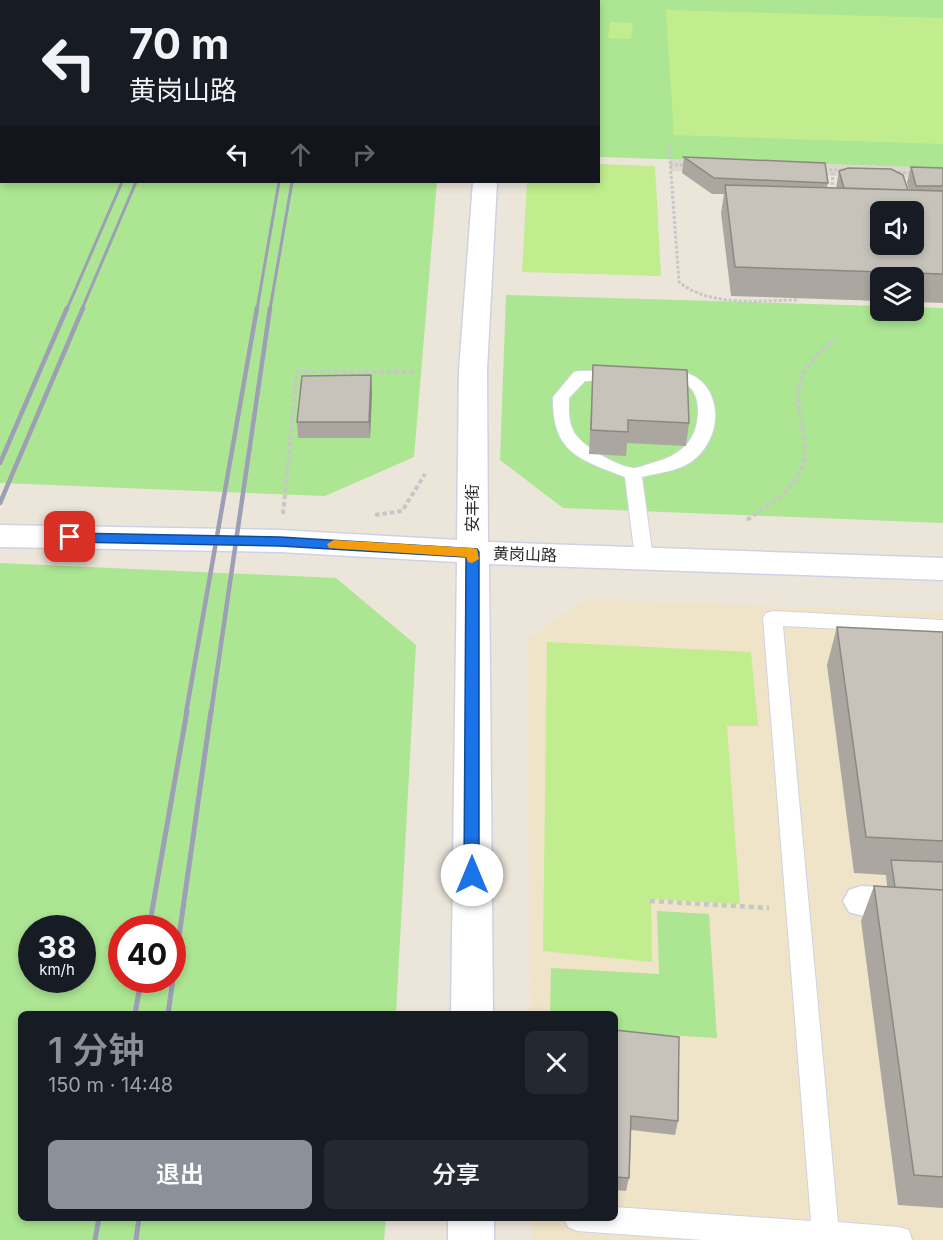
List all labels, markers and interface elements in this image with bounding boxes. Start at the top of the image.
text: 70 m [129,18,229,69]
icon: left [30,24,108,102]
text: 黄岗山路 [129,74,237,107]
icon: left [221,138,254,171]
icon: ahead [284,138,317,171]
icon: right [347,138,380,171]
map controls [870,201,924,321]
button: sound [870,201,924,255]
button: layers [870,267,924,321]
street label: 安丰街 [462,484,482,532]
pin [44,511,95,562]
icon: arrive [53,520,86,553]
street label: 黄岗山路 [493,543,557,565]
position arrow [440,843,504,907]
speed limit sign: 40 [108,915,186,993]
text: 38 [38,929,76,965]
text: km/h [39,960,75,979]
text: 1 分钟 [48,1028,144,1072]
button: close [525,1031,588,1094]
text: 150 m · 14:48 [48,1073,173,1097]
button: 退出 [48,1140,312,1209]
button: 分享 [324,1140,588,1209]

